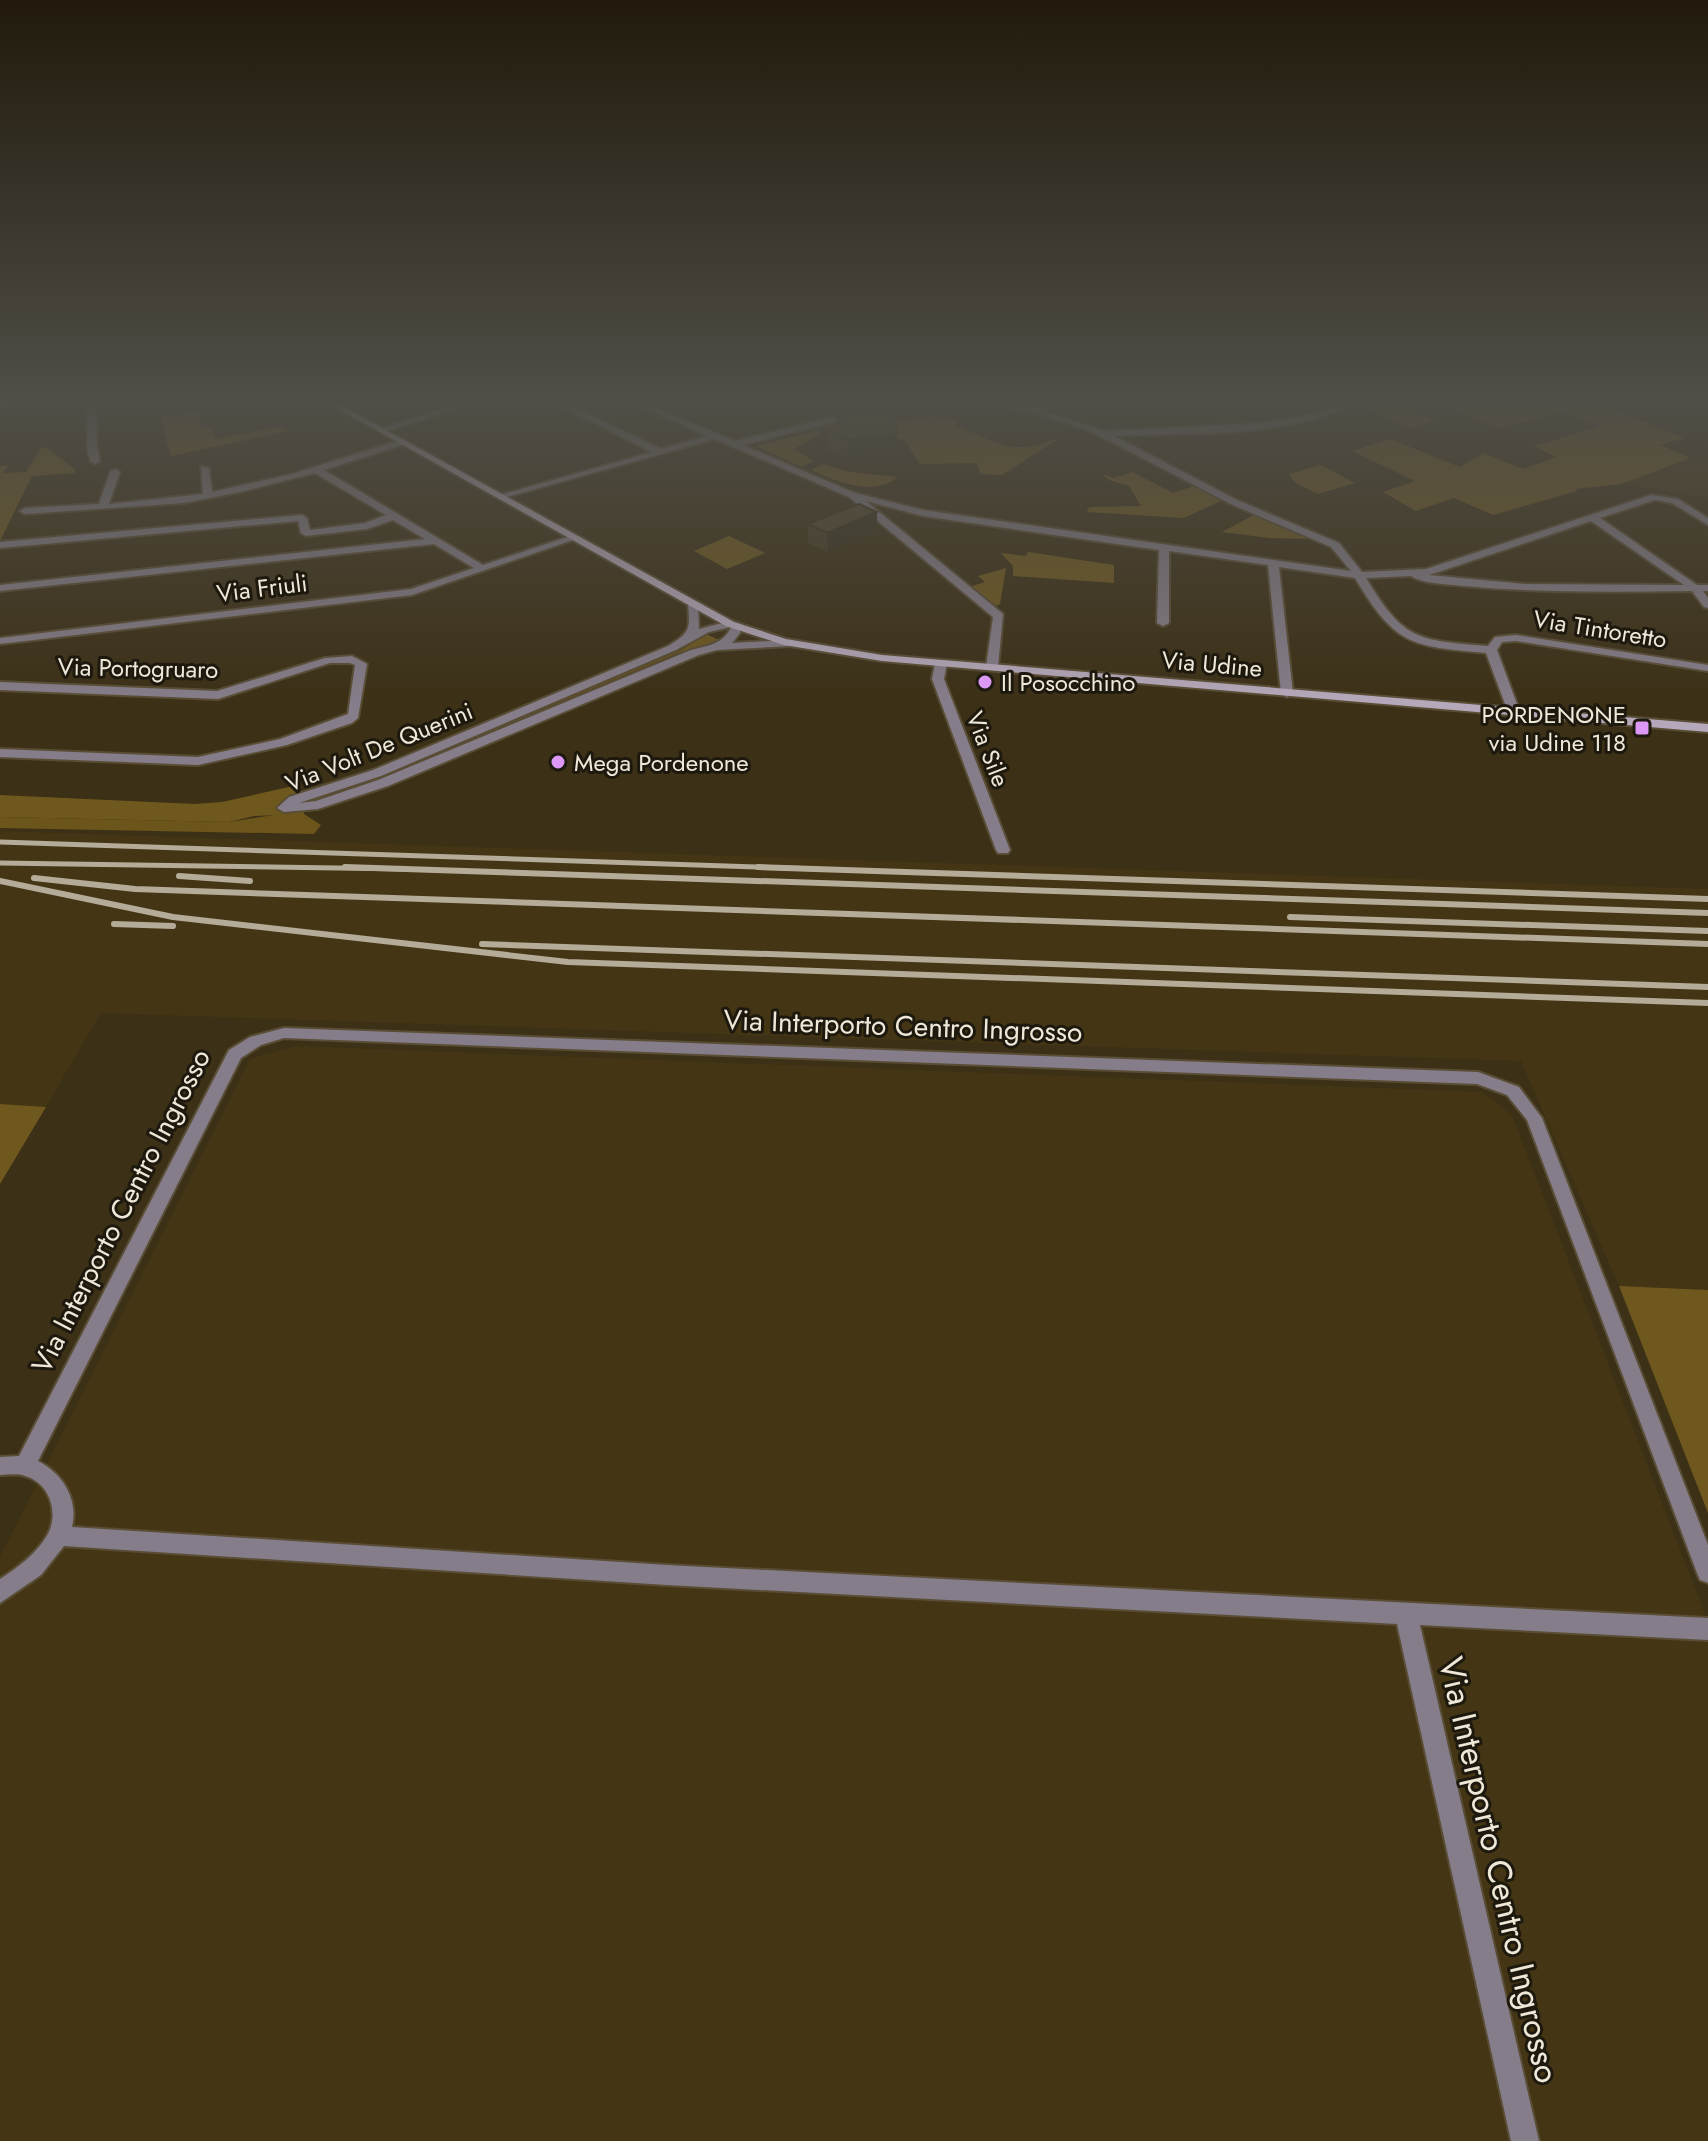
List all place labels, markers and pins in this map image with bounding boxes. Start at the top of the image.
place label: Il Posocchino [1001,665,1135,700]
marker: Il Posocchino [976,673,994,691]
place label: PORDENONE via Udine 118 [1482,697,1626,760]
marker: PORDENONE via Udine 118 [1633,719,1651,737]
place label: Mega Pordenone [574,745,749,780]
marker: Mega Pordenone [549,753,567,771]

